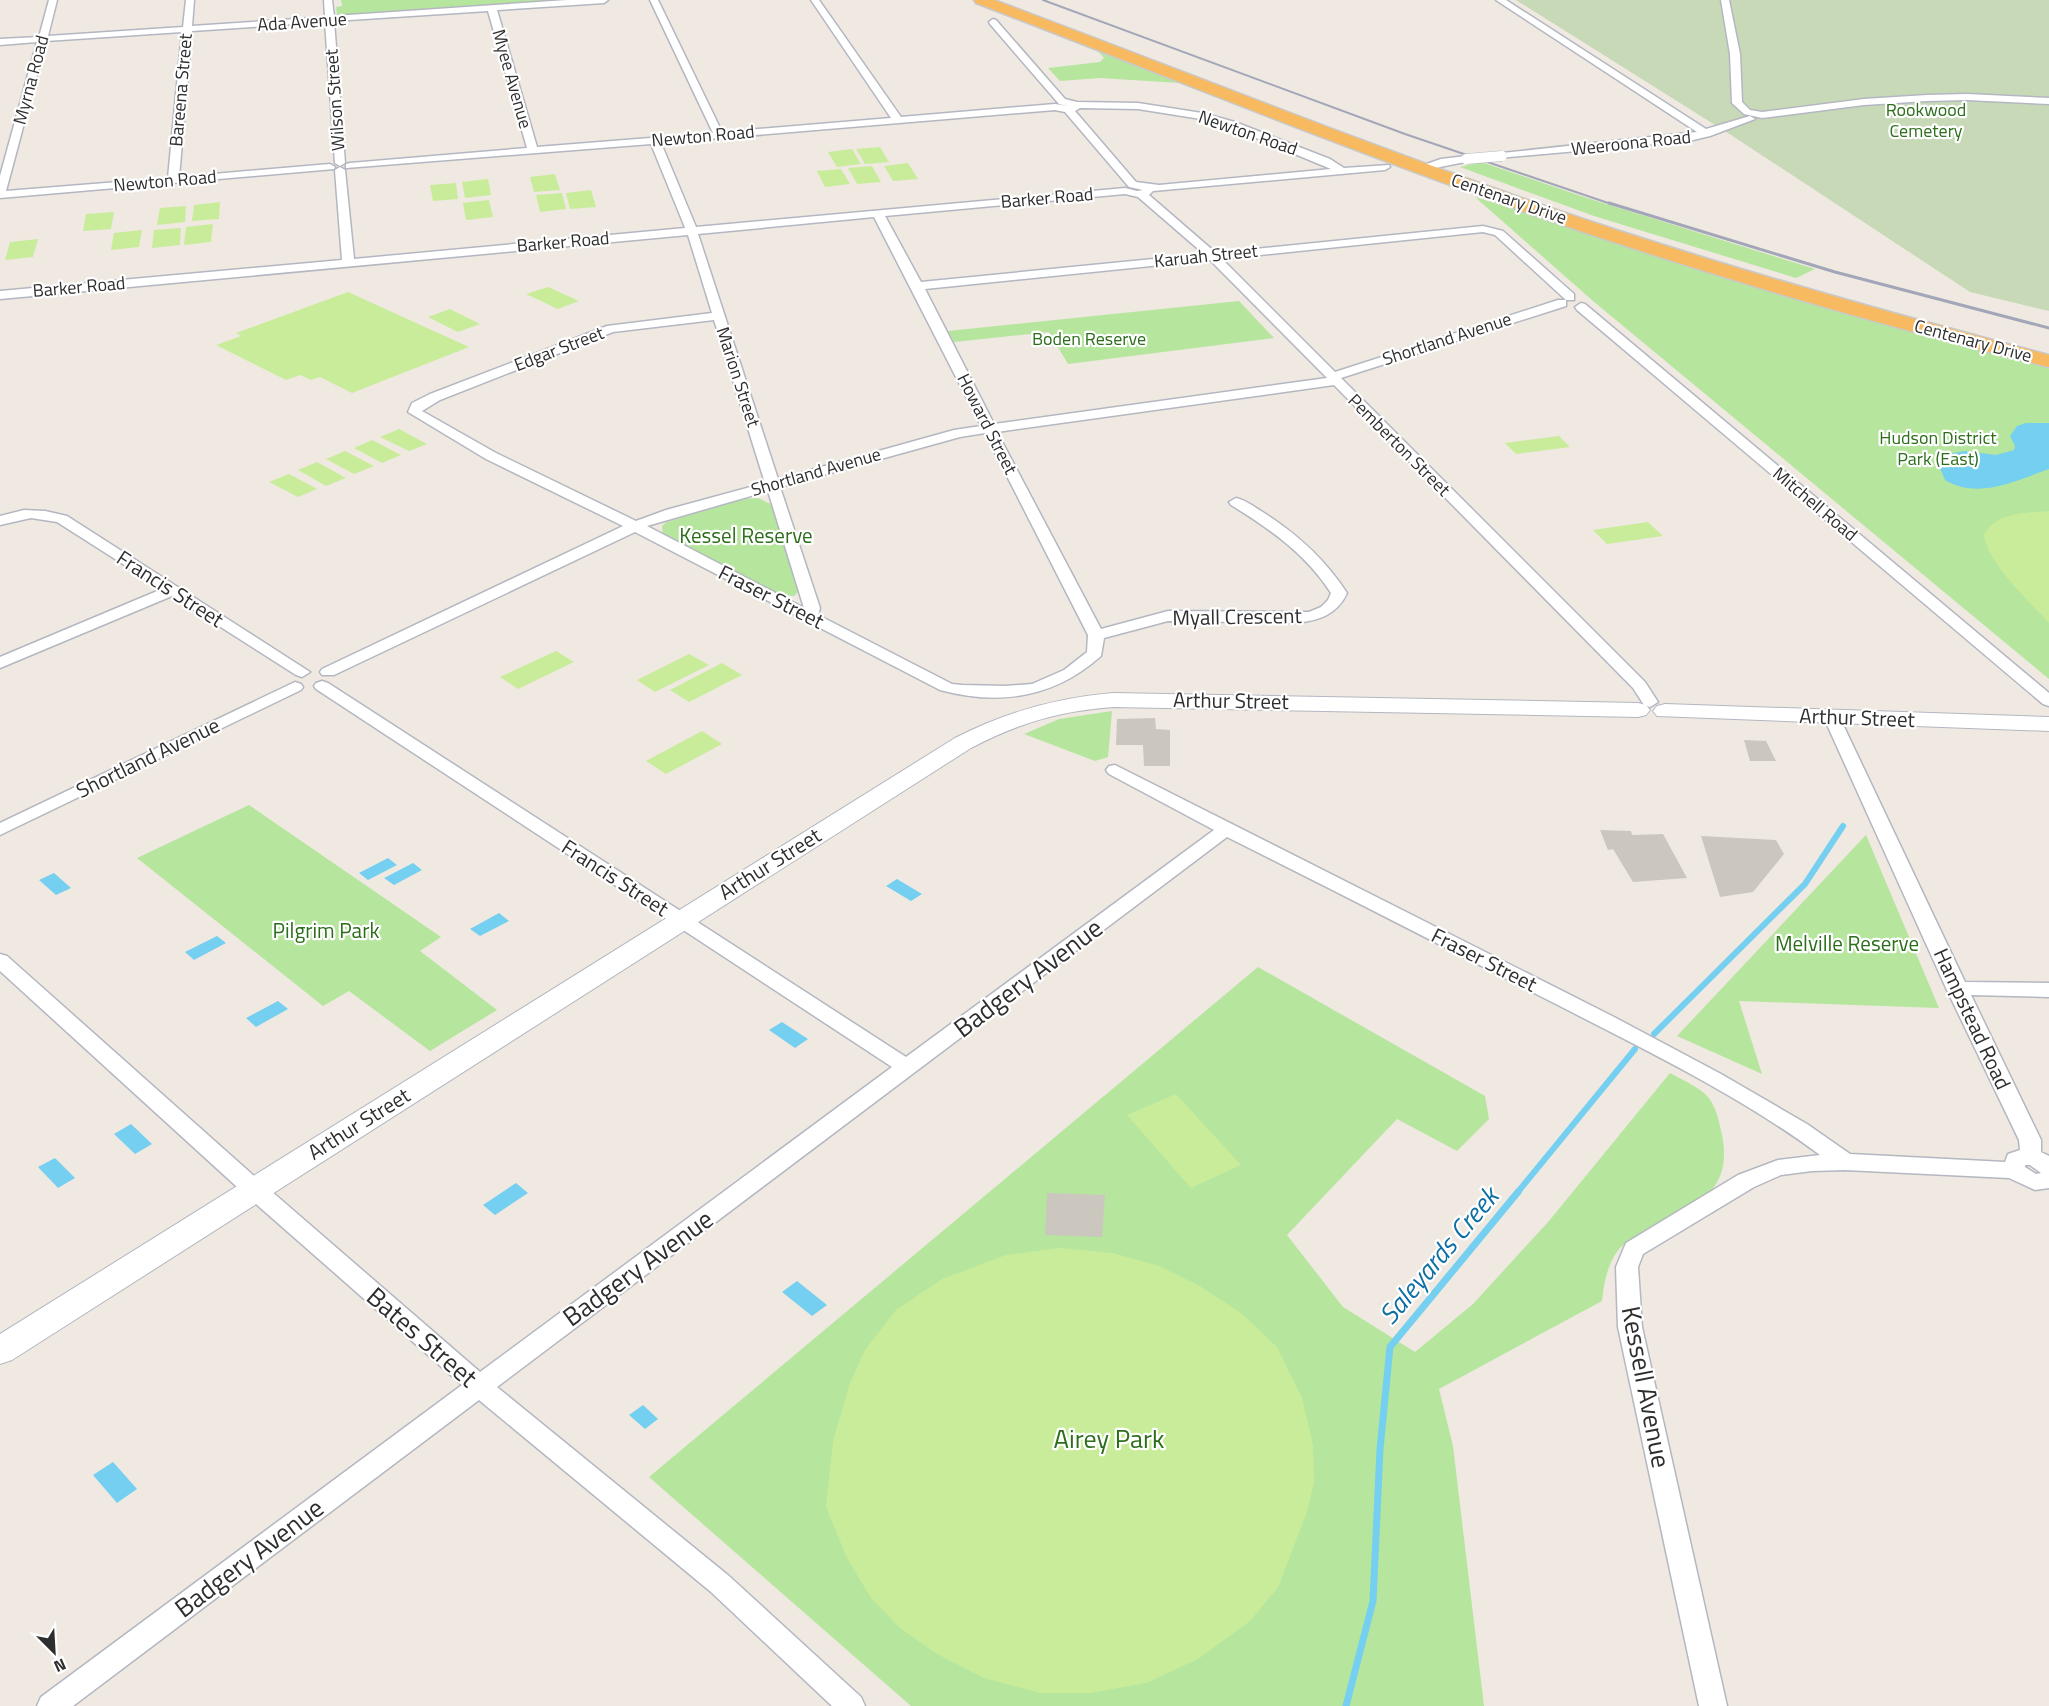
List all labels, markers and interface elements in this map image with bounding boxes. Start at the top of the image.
street label: Ada Avenue [256,5,348,38]
street label: Myee Avenue [485,26,540,132]
street label: Myrna Road [6,32,55,128]
street label: Bareena Street [162,32,199,148]
street label: Wilson Street [317,48,352,152]
park label: Rookwood Cemetery [1886,96,1966,144]
street label: Newton Road [1195,103,1301,162]
street label: Newton Road [650,118,756,153]
street label: Weeroona Road [1570,123,1692,162]
street label: Newton Road [112,163,218,198]
street label: Centenary Drive [1448,166,1571,231]
street label: Barker Road [999,180,1094,215]
street label: Barker Road [515,224,610,259]
street label: Karuah Street [1153,237,1260,274]
street label: Barker Road [31,269,126,304]
street label: Shortland Avenue [1379,305,1515,372]
street label: Centenary Drive [1911,312,2035,369]
street label: Edgar Street [510,319,608,378]
street label: Marion Street [710,323,768,431]
park label: Boden Reserve [1032,325,1146,352]
street label: Howard Street [950,369,1025,480]
street label: Pemberton Street [1342,387,1457,503]
park label: Hudson District Park (East) [1879,424,1997,472]
street label: Shortland Avenue [748,440,884,503]
street label: Mitchell Road [1767,460,1864,547]
park label: Kessel Reserve [679,519,813,551]
street label: Francis Street [111,542,231,635]
street label: Fraser Street [713,556,830,637]
street label: Myall Crescent [1172,599,1303,633]
street label: Arthur Street [1173,683,1290,717]
street label: Arthur Street [1799,699,1916,735]
street label: Shortland Avenue [70,708,225,806]
street label: Arthur Street [712,819,827,907]
street label: Francis Street [556,831,676,924]
street label: Badgery Avenue [945,908,1110,1047]
park label: Pilgrim Park [273,914,379,946]
street label: Fraser Street [1426,919,1543,1000]
park label: Melville Reserve [1775,927,1919,959]
street label: Hampstead Road [1926,943,2020,1095]
street label: Arthur Street [301,1079,416,1167]
water label: Saleyards Creek [1368,1175,1510,1333]
street label: Badgery Avenue [554,1200,721,1336]
street label: Bates Street [358,1277,486,1396]
street label: Kessell Avenue [1612,1303,1681,1471]
park label: Airey Park [1054,1419,1164,1458]
street label: Badgery Avenue [166,1488,331,1627]
north arrow [24,1622,84,1682]
text: N [50,1652,70,1679]

